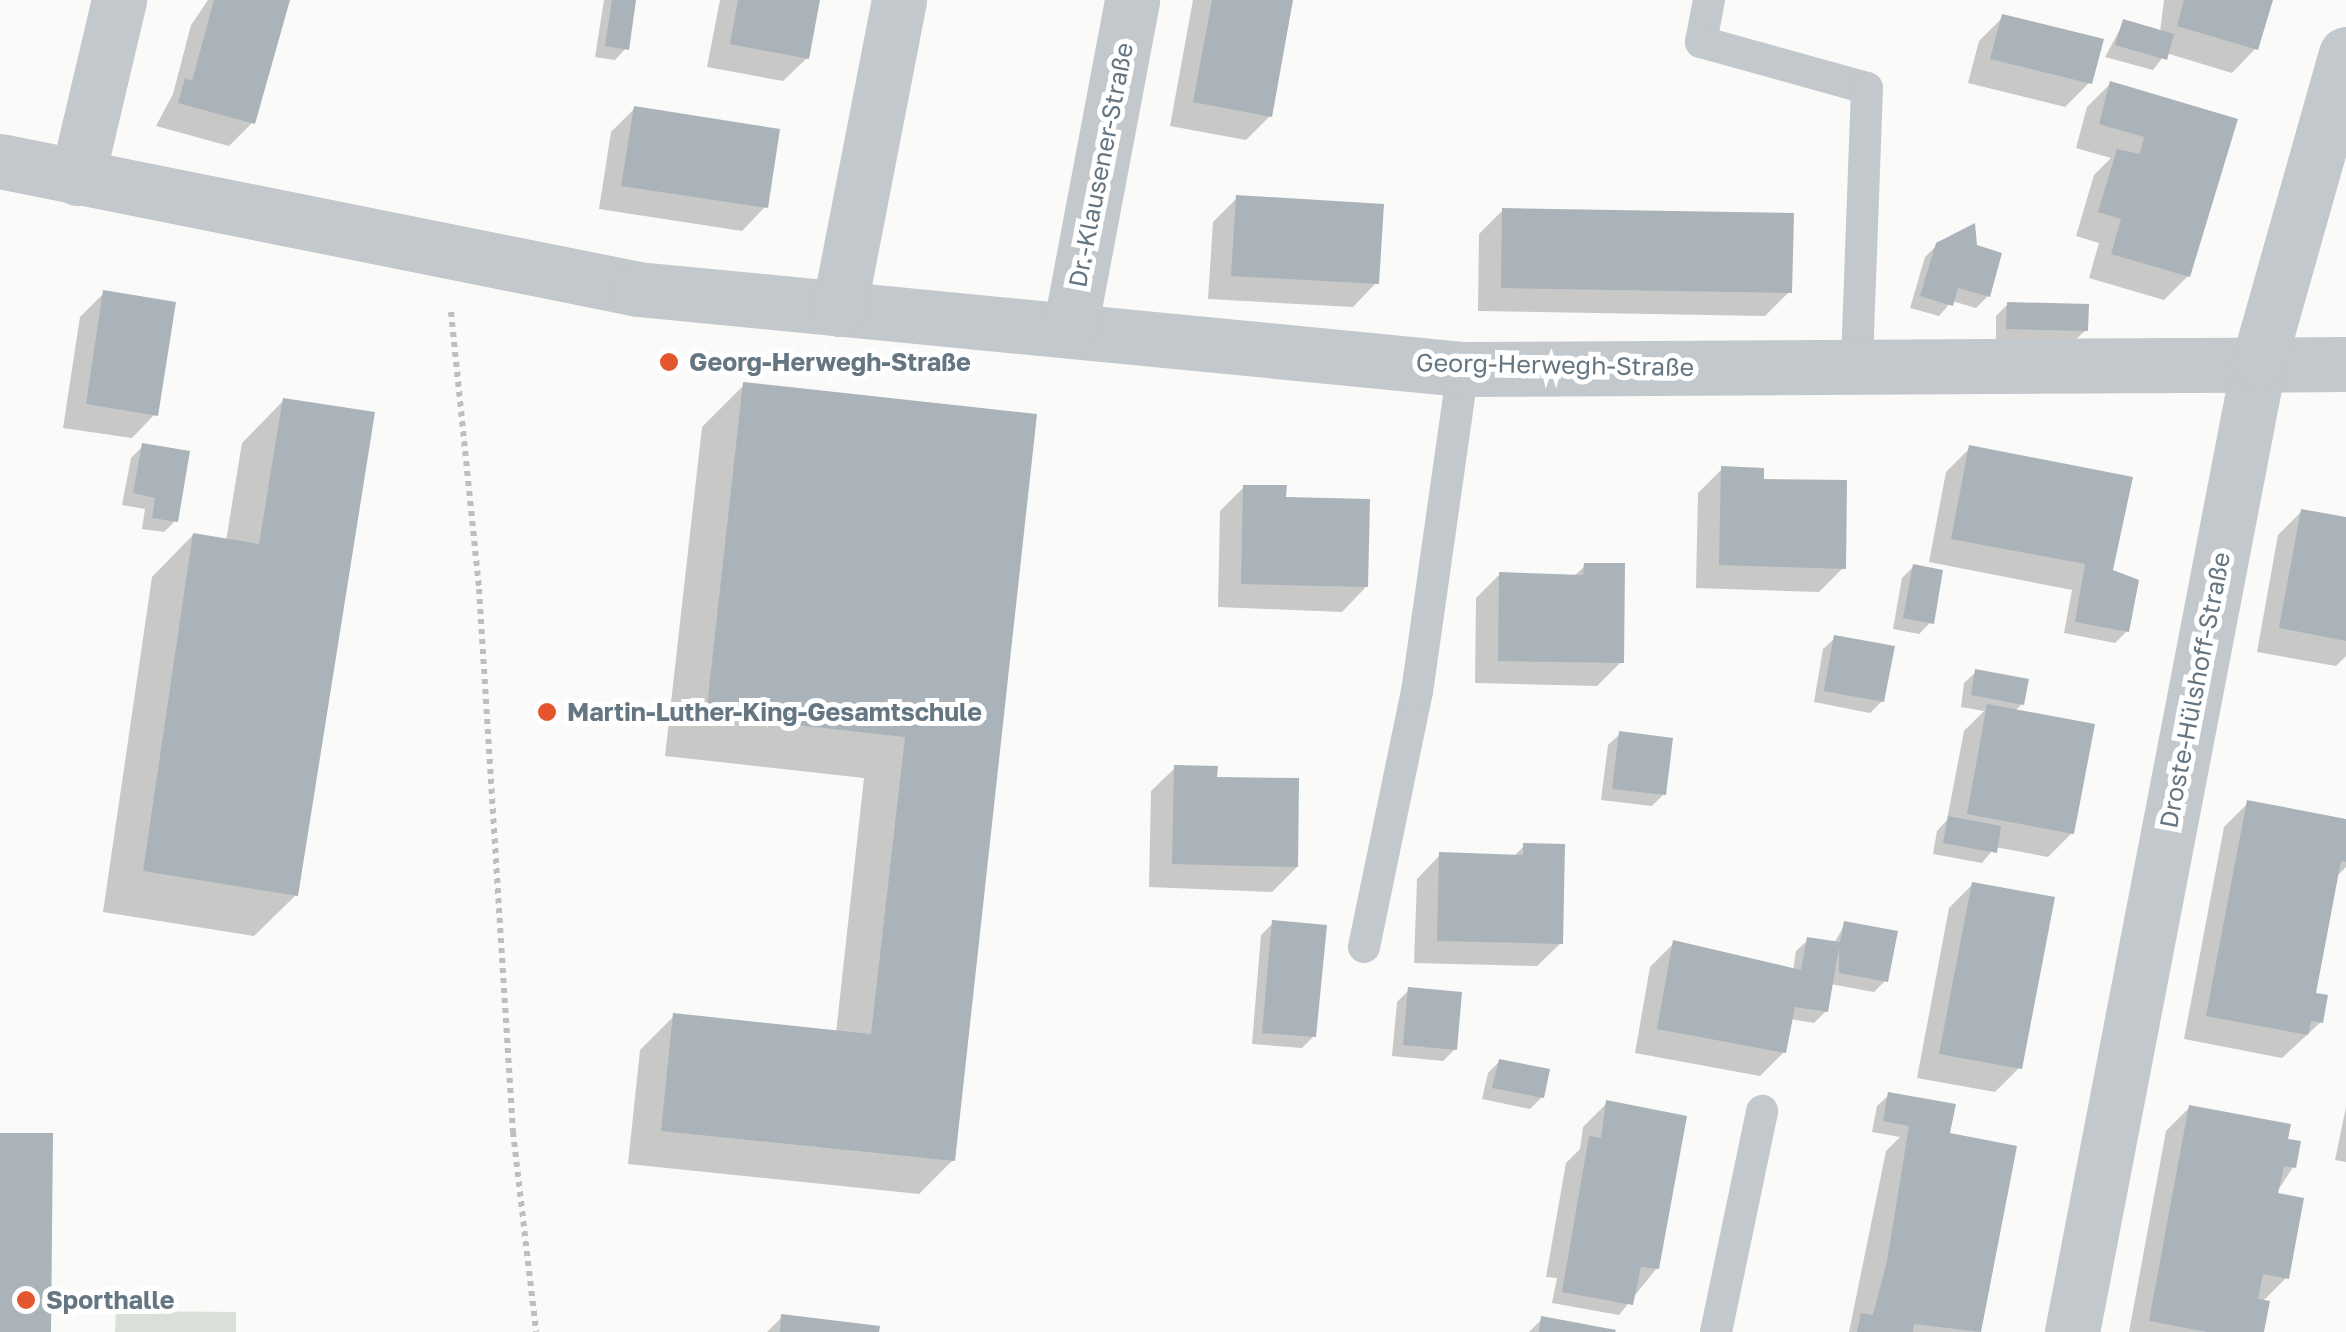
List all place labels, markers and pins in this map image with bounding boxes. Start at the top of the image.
place label: Georg-Herwegh-Straße [689,347,971,377]
marker: Georg-Herwegh-Straße [658,351,680,373]
place label: Martin-Luther-King-Gesamtschule [567,697,982,727]
marker: Martin-Luther-King-Gesamtschule [536,701,558,723]
place label: Sporthalle [46,1285,174,1315]
marker: Sporthalle [15,1289,37,1311]

